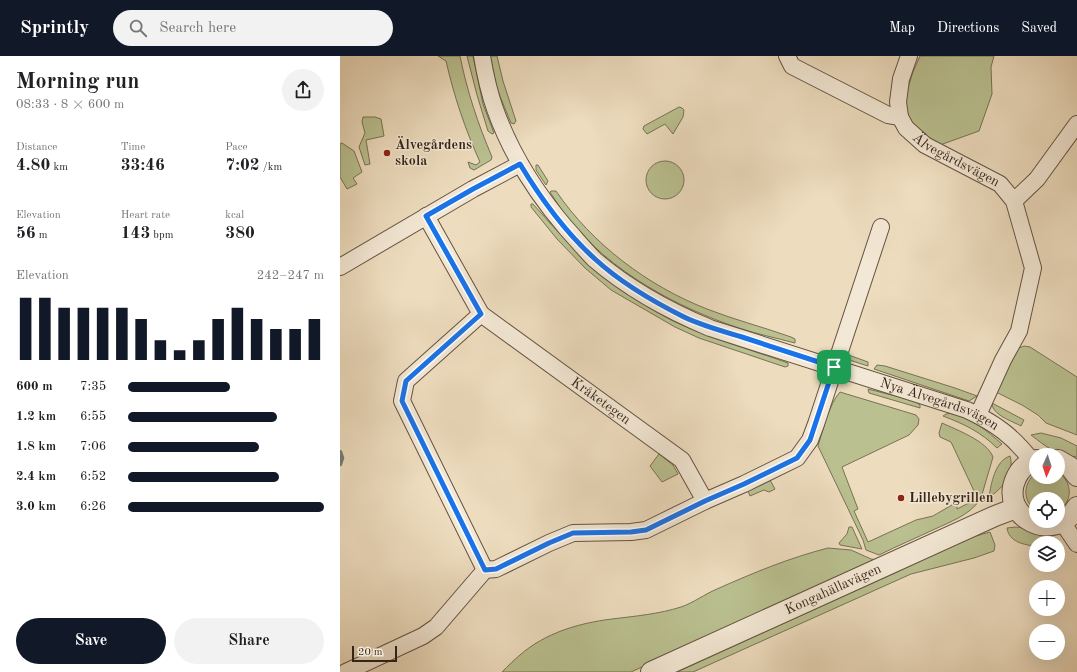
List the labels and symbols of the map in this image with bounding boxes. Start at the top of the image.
street label: Älvegårdsvägen [910,128,1002,190]
place label: Älvegårdens skola [395,136,472,168]
marker: Älvegårdens skola [382,148,392,158]
pin [817,350,851,384]
street label: Kråketegen [568,375,634,427]
street label: Nya Älvegårdsvägen [878,376,1002,433]
north arrow [1029,448,1065,484]
place label: Lillebygrillen [909,491,994,505]
marker: Lillebygrillen [896,493,906,503]
street label: Kongahällavägen [783,561,884,617]
scale bar [352,644,397,663]

